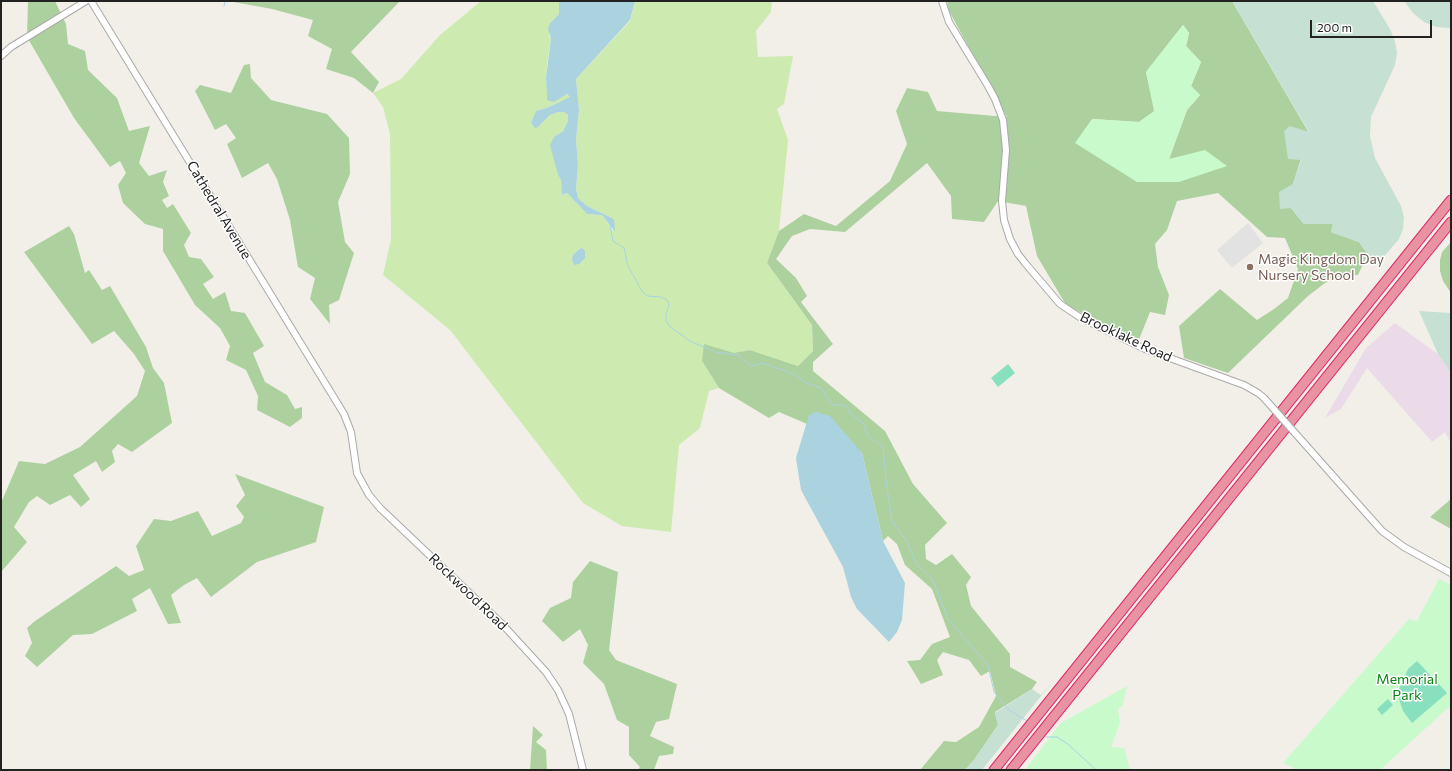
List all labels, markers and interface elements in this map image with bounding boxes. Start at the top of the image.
scale bar [1312,12,1434,38]
text: 200 m [1317,20,1352,34]
street label: Cathedral Avenue [183,158,255,262]
place label: Magic Kingdom Day Nursery School [1258,251,1384,284]
marker: Magic Kingdom Day Nursery School [1245,262,1255,272]
street label: Brooklake Road [1077,308,1175,366]
street label: Rockwood Road [425,550,511,634]
park label: Memorial Park [1376,671,1438,704]

